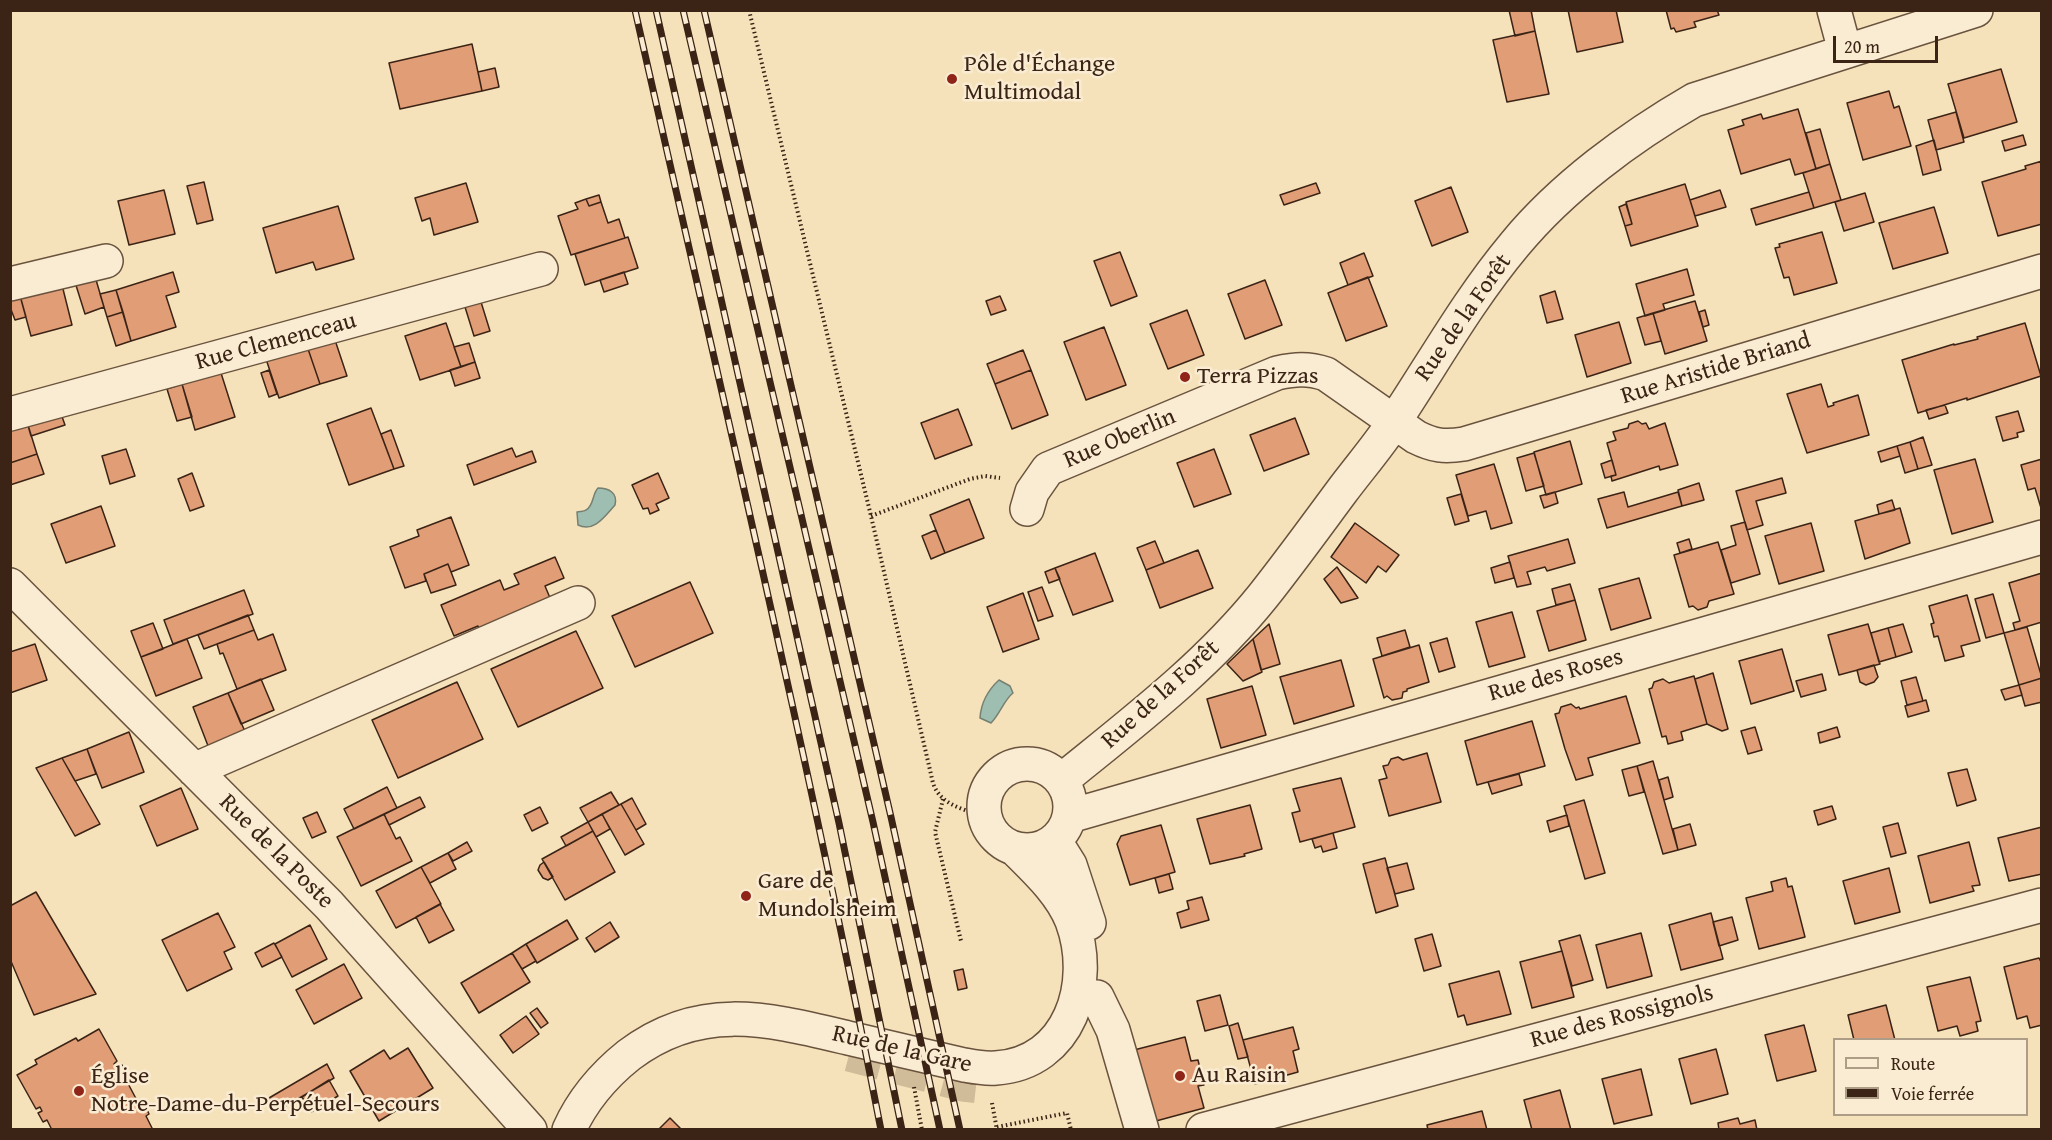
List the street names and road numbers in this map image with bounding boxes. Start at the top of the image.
street label: Rue de la Forêt [1410,249,1518,387]
street label: Rue Clemenceau [193,307,359,377]
street label: Rue Aristide Briand [1618,327,1814,411]
street label: Rue Oberlin [1060,403,1180,475]
street label: Rue de la Forêt [1096,635,1226,755]
street label: Rue des Roses [1485,643,1627,709]
street label: Rue de la Poste [213,789,339,915]
street label: Rue des Rossignols [1527,979,1717,1055]
street label: Rue de la Gare [829,1020,975,1080]

